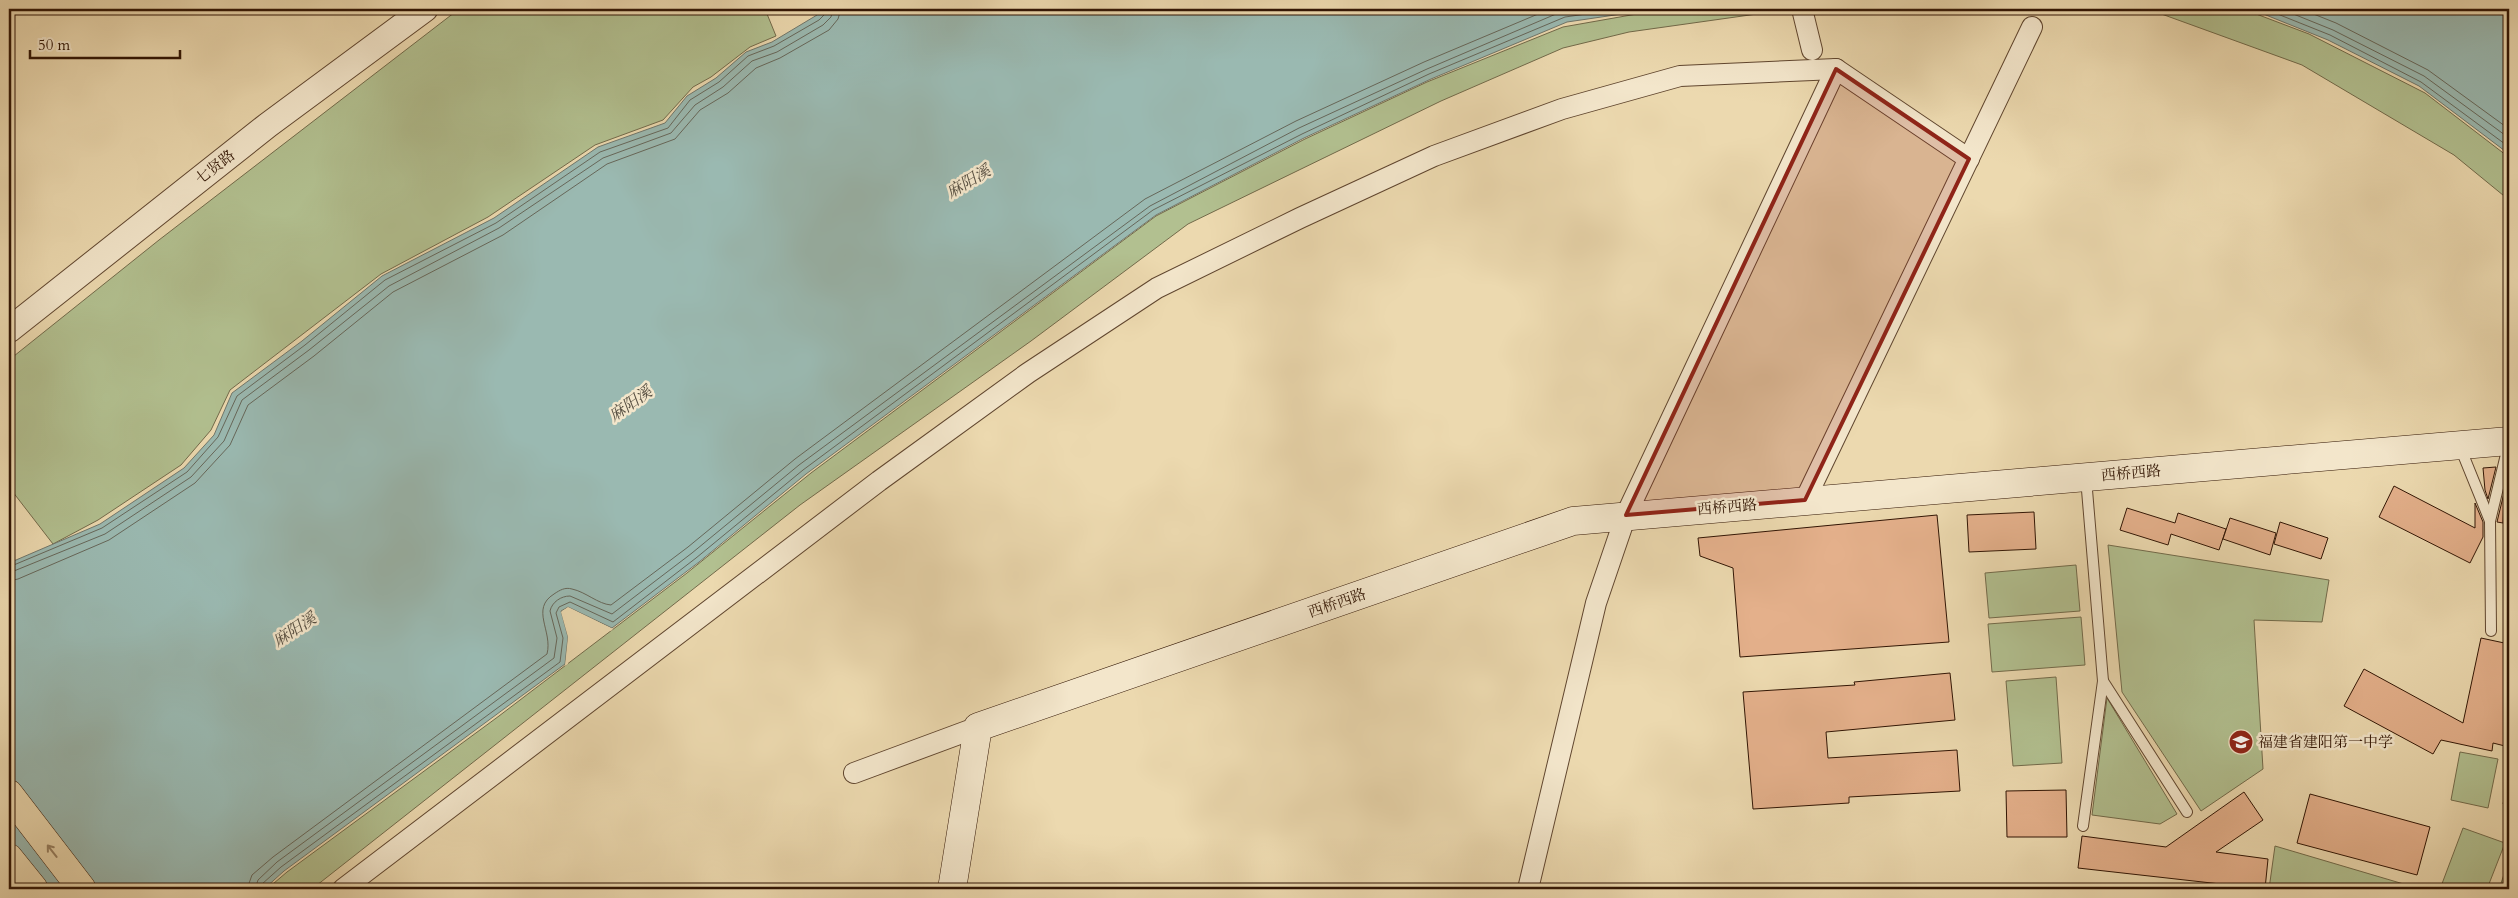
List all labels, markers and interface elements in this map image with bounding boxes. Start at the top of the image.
scale bar [30,28,180,60]
text: 50 m [38,35,70,55]
street label: 七贤路 [191,145,239,189]
water label: 麻阳溪 [942,159,996,204]
water label: 麻阳溪 [605,380,658,427]
street label: 西桥西路 [2100,460,2162,486]
street label: 西桥西路 [1696,494,1758,520]
street label: 西桥西路 [1305,584,1369,622]
water label: 麻阳溪 [268,606,322,652]
school or university icon: 福建省建阳第一中学 [2228,729,2254,755]
place label: 福建省建阳第一中学 [2258,732,2393,752]
one-way arrow [47,844,57,858]

